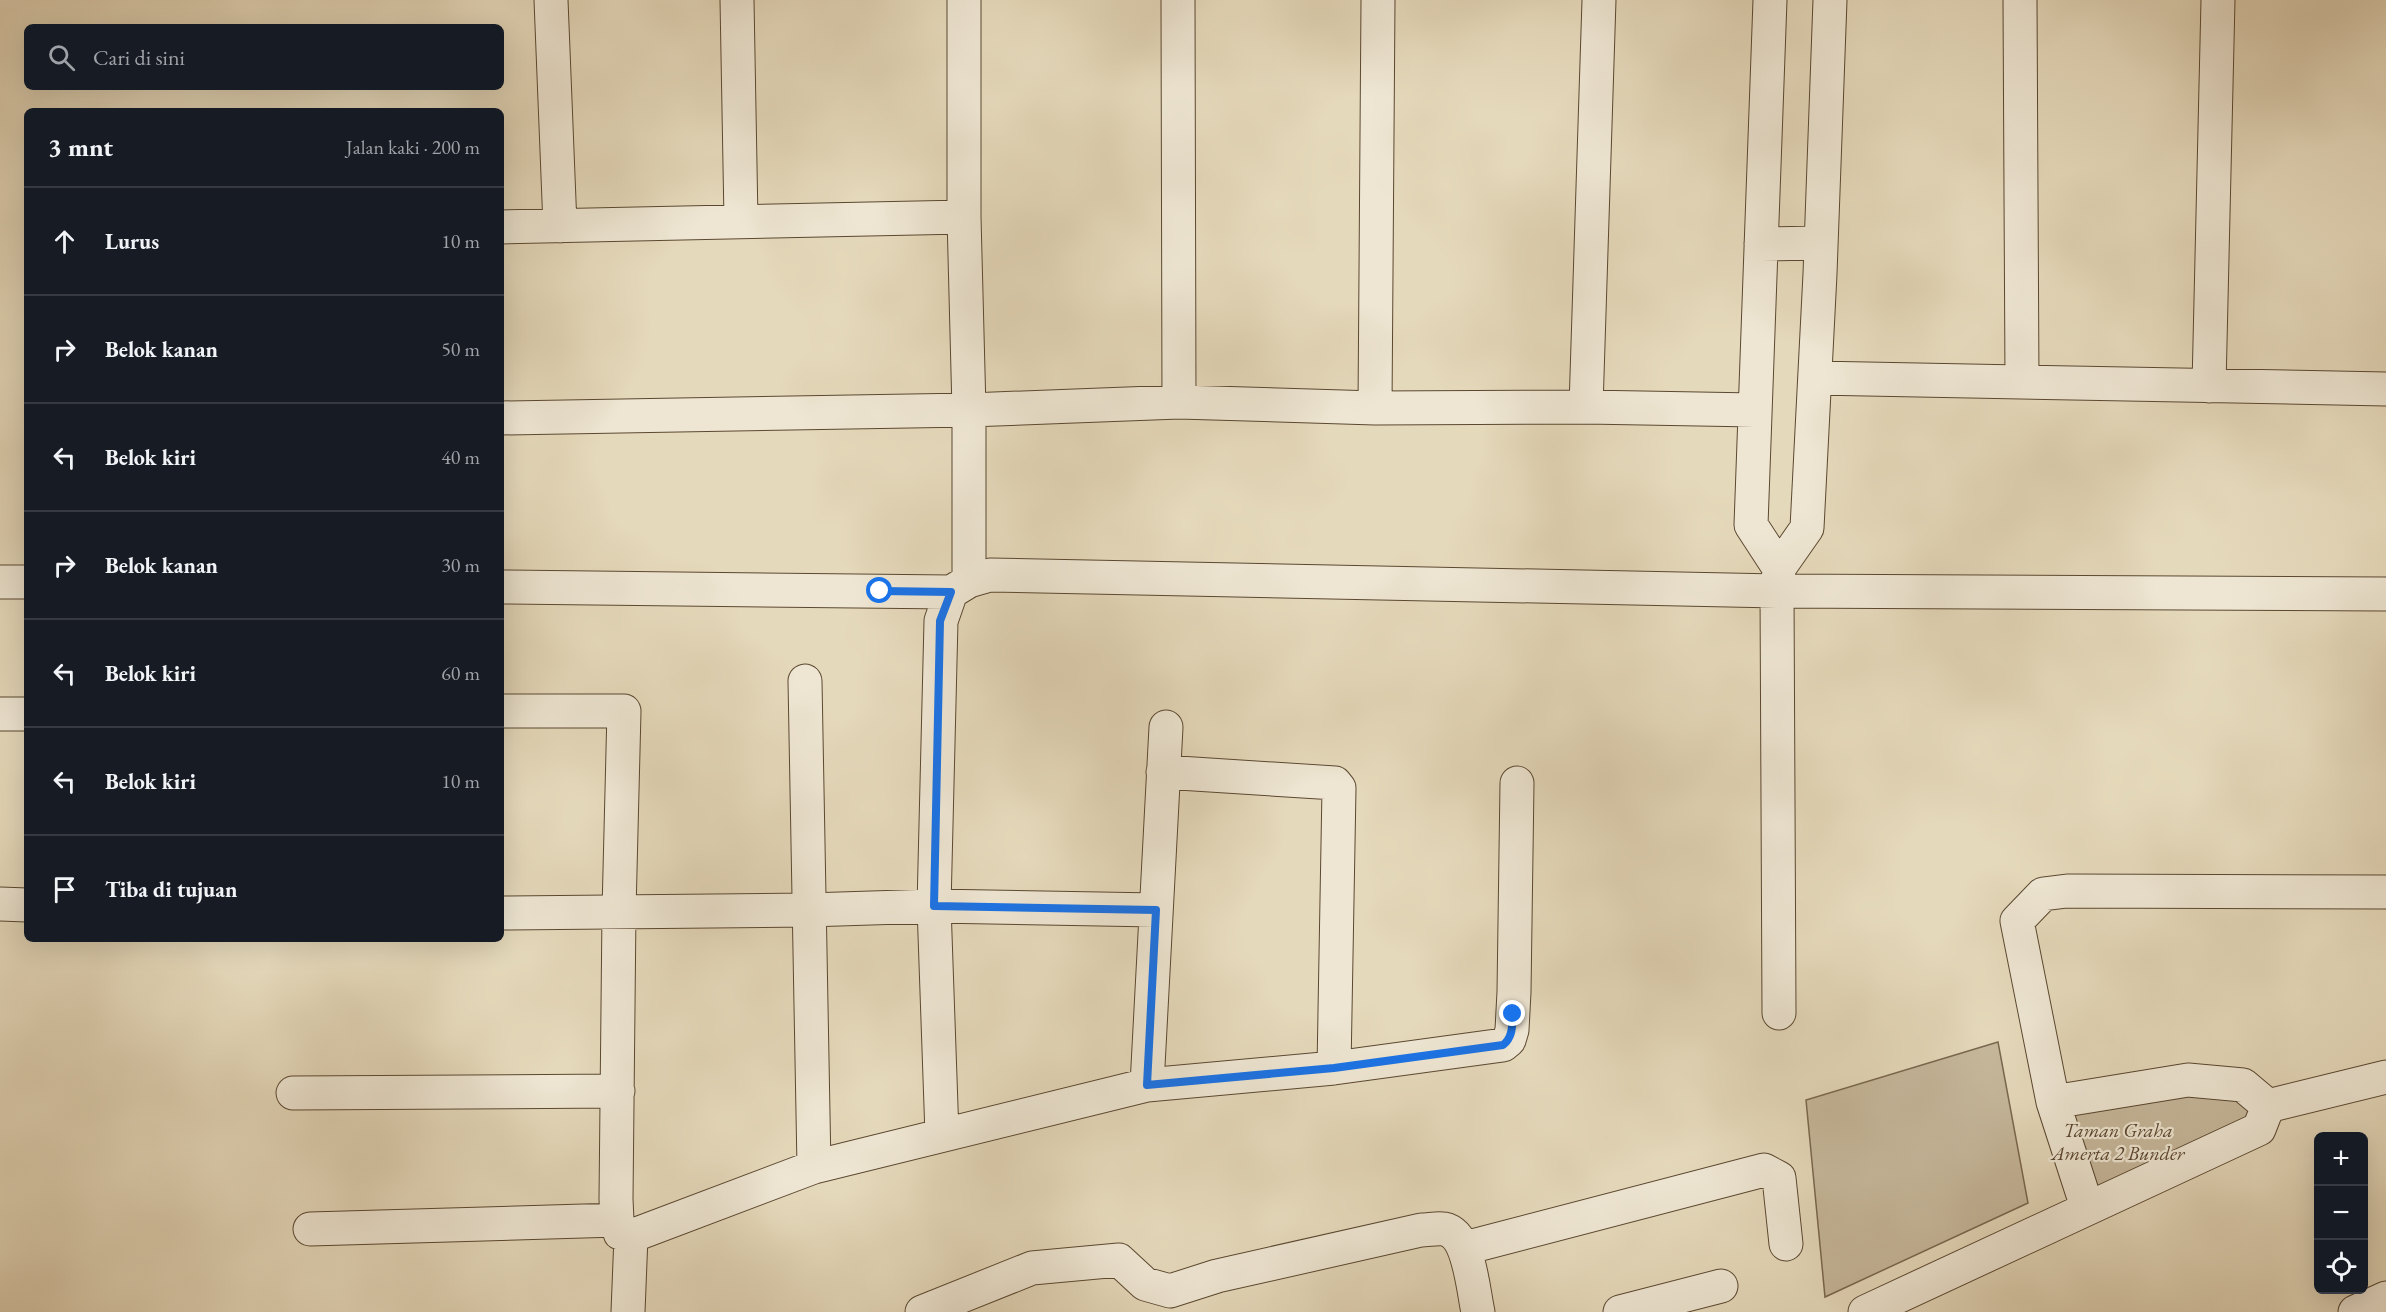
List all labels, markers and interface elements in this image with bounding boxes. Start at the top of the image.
search box [24,24,504,90]
icon: search [45,41,78,74]
text: Cari di sini [93,43,185,72]
text: 3 mnt [48,130,113,164]
text: Jalan kaki · 200 m [346,134,480,160]
icon: ahead [48,225,81,258]
text: Lurus [105,227,159,256]
text: 10 m [441,228,480,254]
icon: right [48,333,81,366]
text: Belok kanan [105,335,218,364]
text: 50 m [441,336,480,362]
icon: left [48,441,81,474]
text: Belok kiri [105,443,196,472]
text: 40 m [441,444,480,470]
icon: right [48,549,81,582]
text: Belok kanan [105,551,218,580]
text: 30 m [441,552,480,578]
route start [866,577,892,603]
icon: left [48,657,81,690]
text: Belok kiri [105,659,196,688]
text: 60 m [441,660,480,686]
icon: left [48,765,81,798]
text: Belok kiri [105,767,196,796]
text: 10 m [441,768,480,794]
icon: arrive [48,873,81,906]
text: Tiba di tujuan [105,875,237,904]
route end [1499,1000,1525,1026]
park label: Taman Graha Amerta 2 Bunder [2050,1117,2186,1166]
map controls [2314,1132,2368,1294]
button: + [2314,1132,2368,1186]
button: − [2314,1186,2368,1240]
button: locate [2314,1240,2368,1294]

